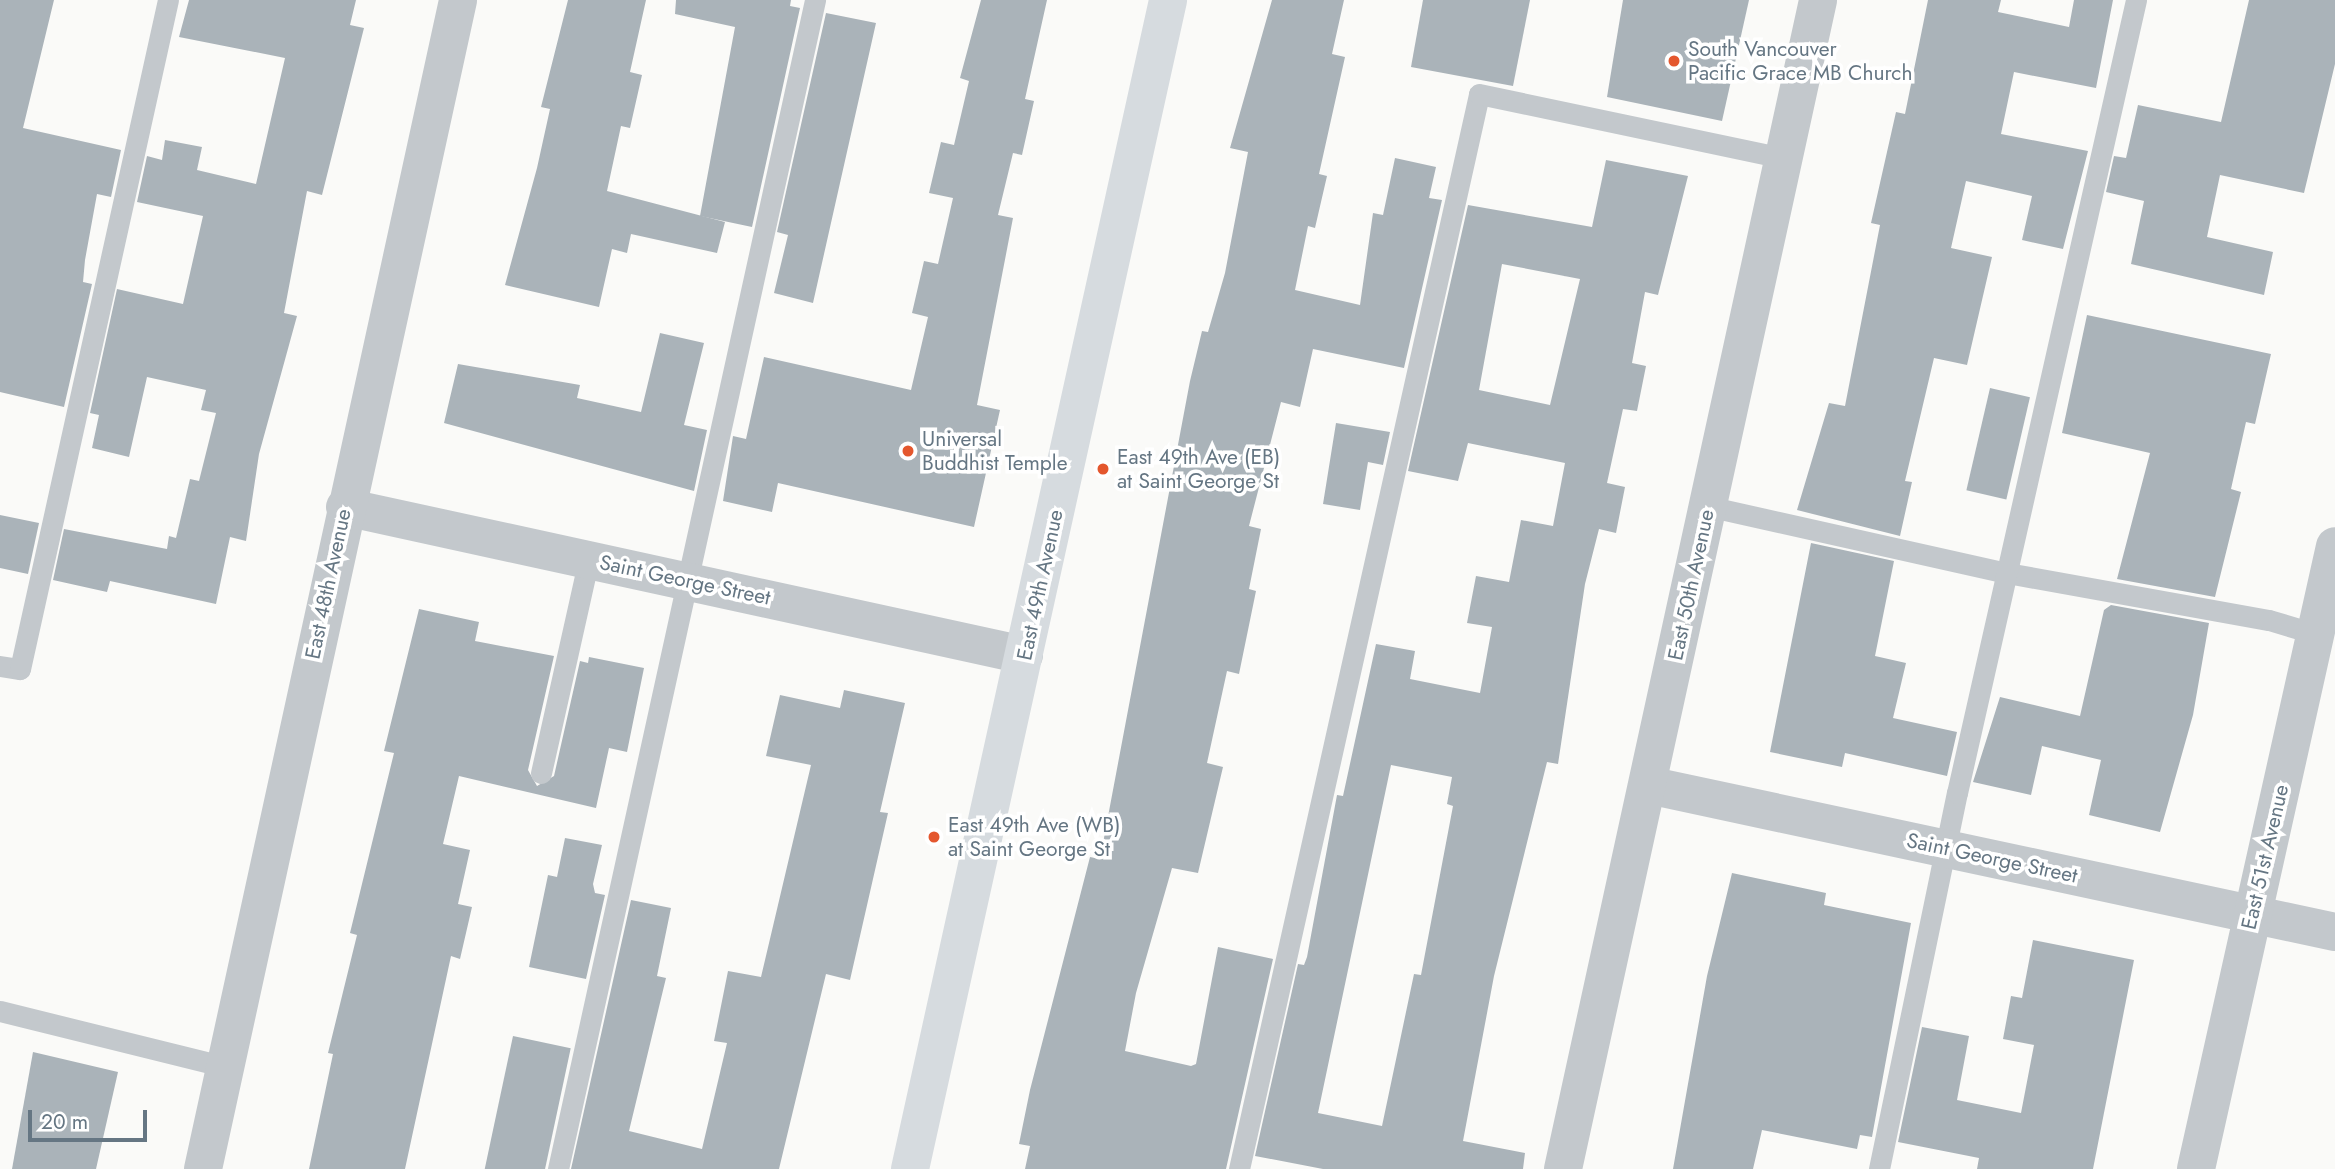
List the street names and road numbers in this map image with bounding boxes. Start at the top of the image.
street label: East 48th Avenue [300,507,356,661]
street label: East 49th Avenue [1012,507,1068,663]
street label: East 50th Avenue [1663,507,1719,663]
street label: Saint George Street [597,550,773,610]
street label: East 51st Avenue [2236,782,2294,932]
street label: Saint George Street [1904,828,2080,888]

